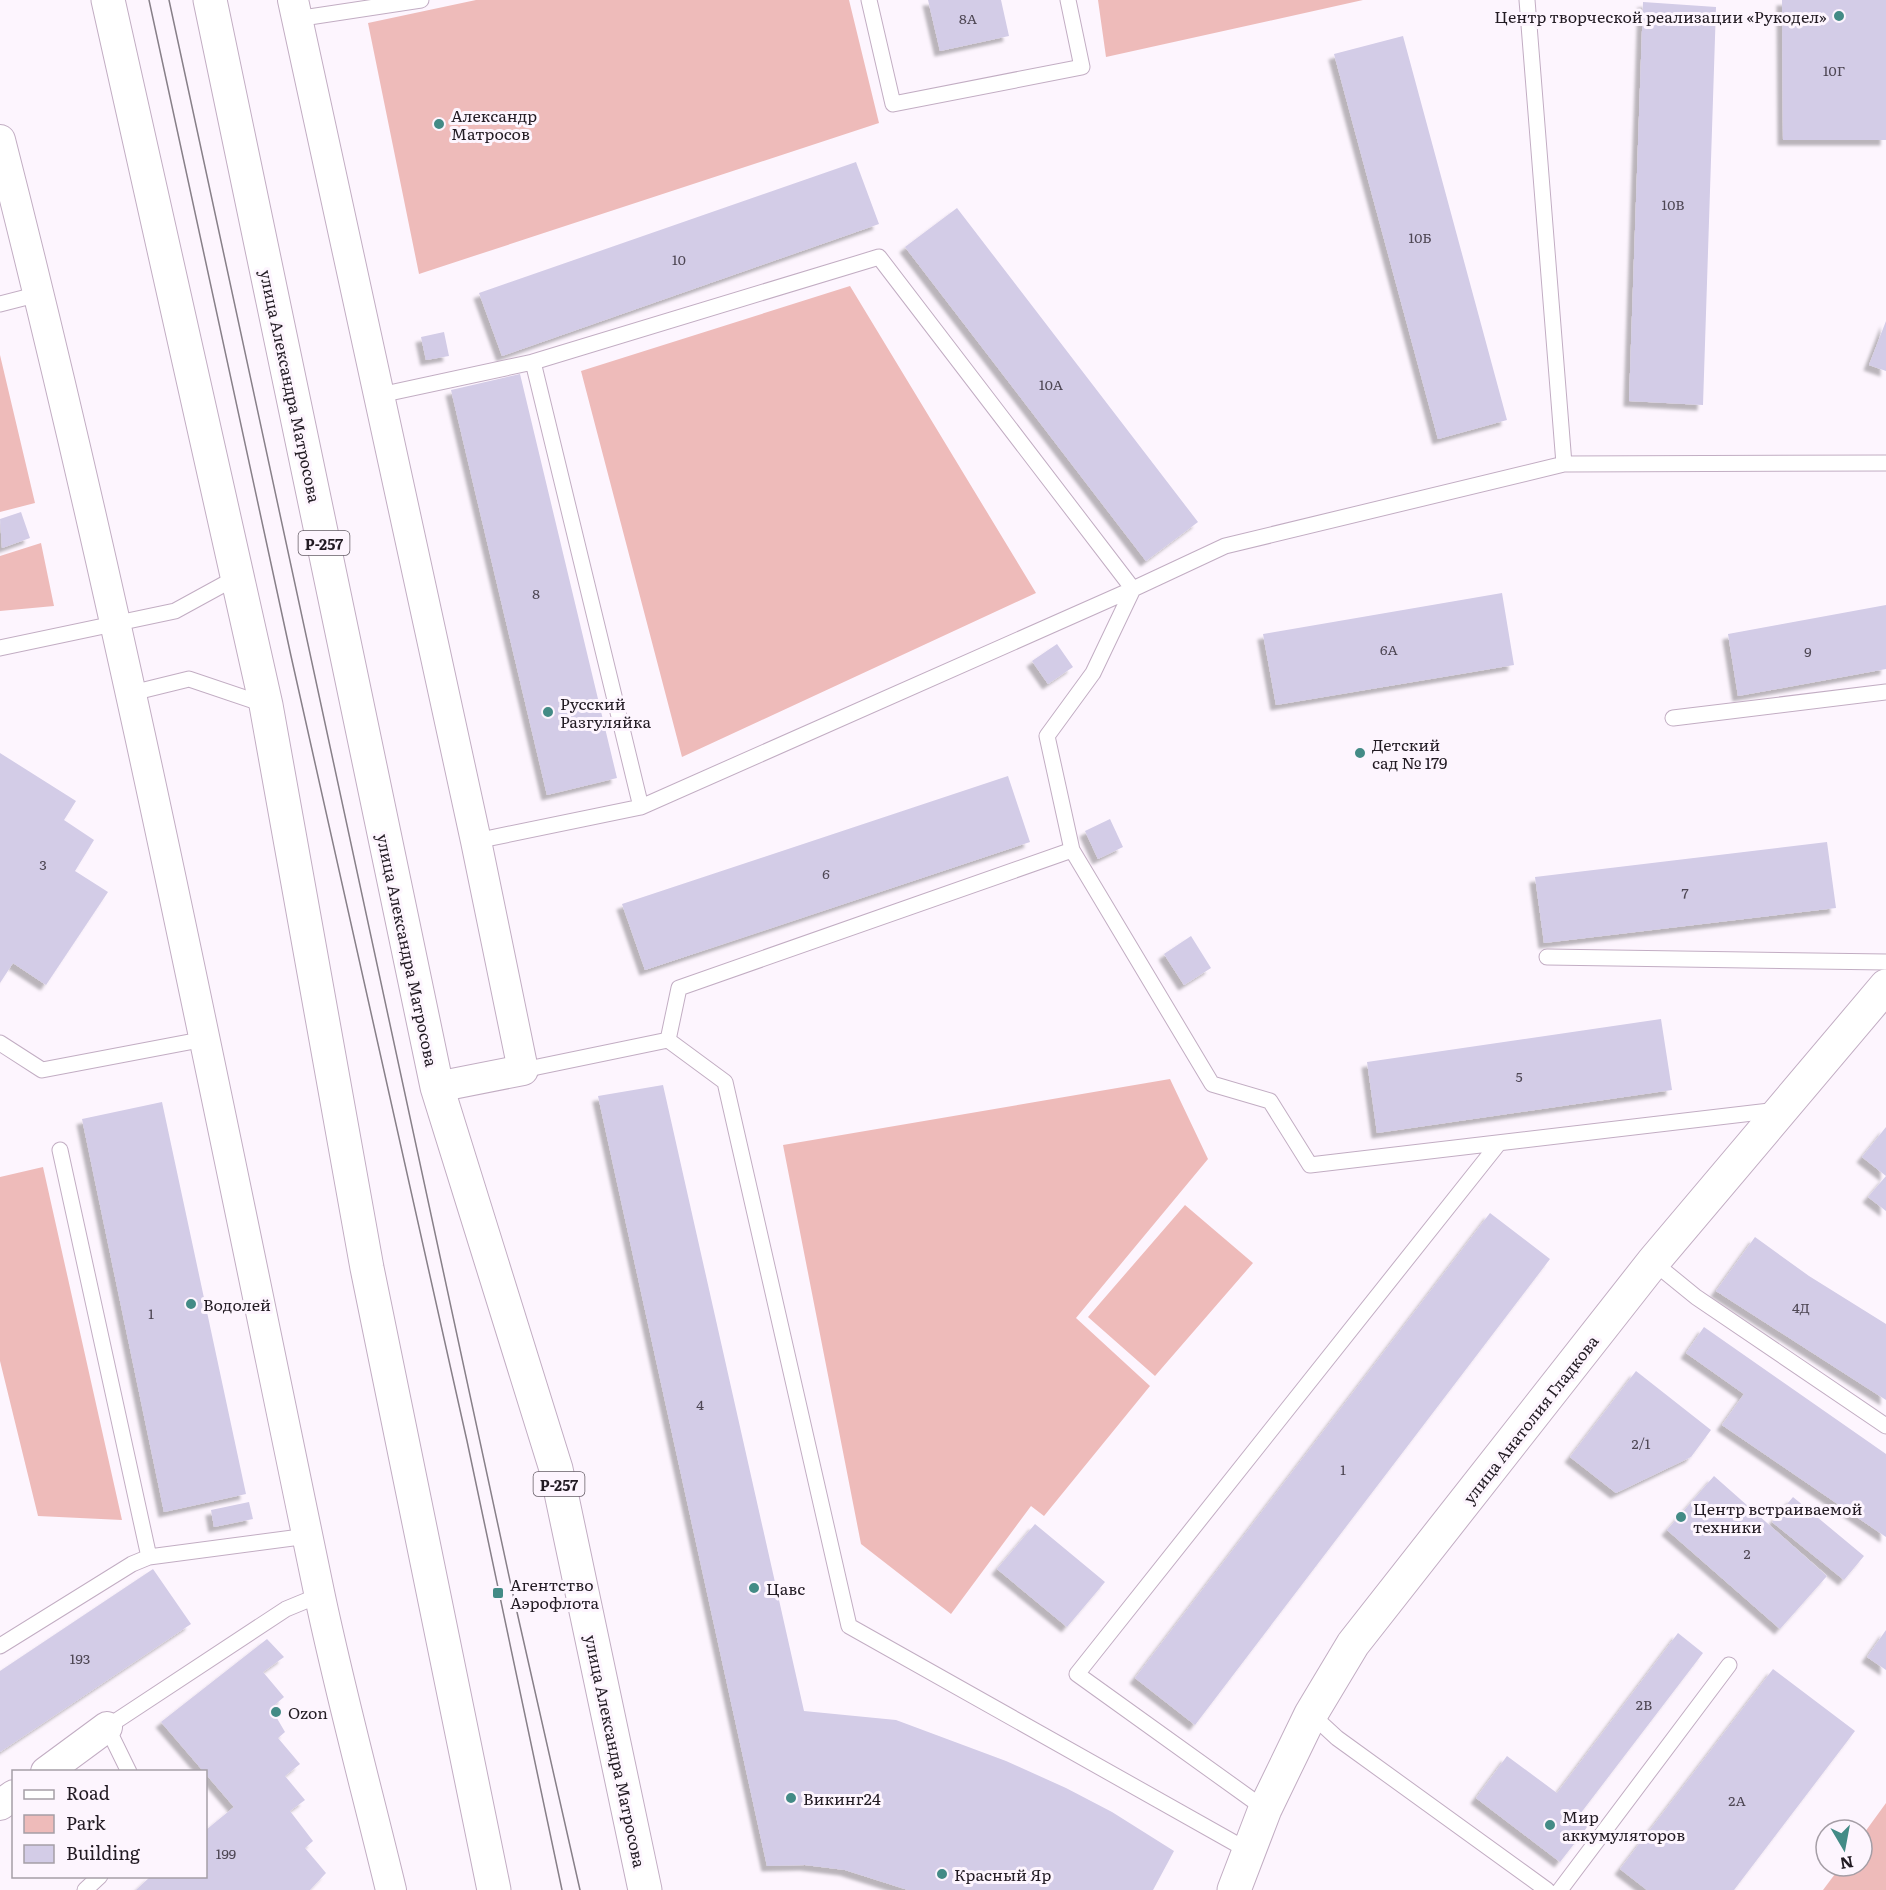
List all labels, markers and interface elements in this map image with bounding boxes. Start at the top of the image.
place label: Центр творческой реализации «Рукодел» [1494,4,1827,28]
house number: 8А [959,8,978,28]
marker: Центр творческой реализации «Рукодел» [1832,9,1846,23]
house number: 10Г [1823,60,1846,80]
place label: Александр Матросов [451,103,537,145]
marker: Александр Матросов [432,117,446,131]
house number: 10В [1661,194,1685,214]
house number: 10Б [1408,227,1432,247]
house number: 10 [672,249,686,269]
street label: улица Александра Матросова [255,267,328,505]
house number: 10А [1039,374,1064,394]
road number: Р-257 [298,531,350,555]
house number: 8 [532,583,540,603]
house number: 6А [1380,639,1399,659]
house number: 9 [1804,641,1812,661]
place label: Русский Разгуляйка [560,691,652,733]
marker: Русский Разгуляйка [541,705,555,719]
place label: Детский сад № 179 [1372,732,1447,774]
marker: Детский сад № 179 [1353,746,1367,760]
street label: улица Александра Матросова [372,831,445,1069]
house number: 3 [39,854,47,874]
house number: 6 [822,863,830,883]
house number: 7 [1681,882,1689,902]
house number: 5 [1515,1066,1523,1086]
place label: Водолей [203,1292,271,1316]
marker: Водолей [184,1297,198,1311]
house number: 4Д [1792,1297,1810,1317]
house number: 1 [148,1303,154,1323]
street label: улица Анатолия Гладкова [1456,1329,1604,1508]
house number: 4 [696,1394,704,1414]
house number: 2/1 [1632,1433,1651,1453]
house number: 1 [1340,1459,1346,1479]
road number: Р-257 [534,1472,584,1496]
place label: Центр встраиваемой техники [1693,1496,1862,1538]
marker: Центр встраиваемой техники [1674,1510,1688,1524]
house number: 2 [1743,1543,1751,1563]
place label: Агентство Аэрофлота [510,1572,600,1614]
place label: Цавс [766,1576,805,1600]
marker: Цавс [747,1581,761,1595]
marker: Агентство Аэрофлота [491,1586,505,1600]
street label: улица Александра Матросова [580,1632,653,1870]
house number: 193 [70,1648,90,1668]
house number: 2В [1636,1694,1652,1714]
place label: Ozon [288,1700,328,1724]
marker: Ozon [269,1705,283,1719]
legend [12,1770,207,1878]
text: Road [66,1779,110,1806]
place label: Викинг24 [803,1786,881,1810]
house number: 2А [1728,1790,1746,1810]
marker: Викинг24 [784,1791,798,1805]
place label: Мир аккумуляторов [1562,1804,1685,1846]
text: Park [66,1809,107,1836]
marker: Мир аккумуляторов [1543,1818,1557,1832]
north arrow [1814,1818,1874,1878]
text: Building [66,1839,141,1866]
house number: 199 [216,1843,236,1863]
text: N [1838,1851,1855,1877]
place label: Красный Яр [954,1862,1051,1886]
marker: Красный Яр [935,1867,949,1881]

